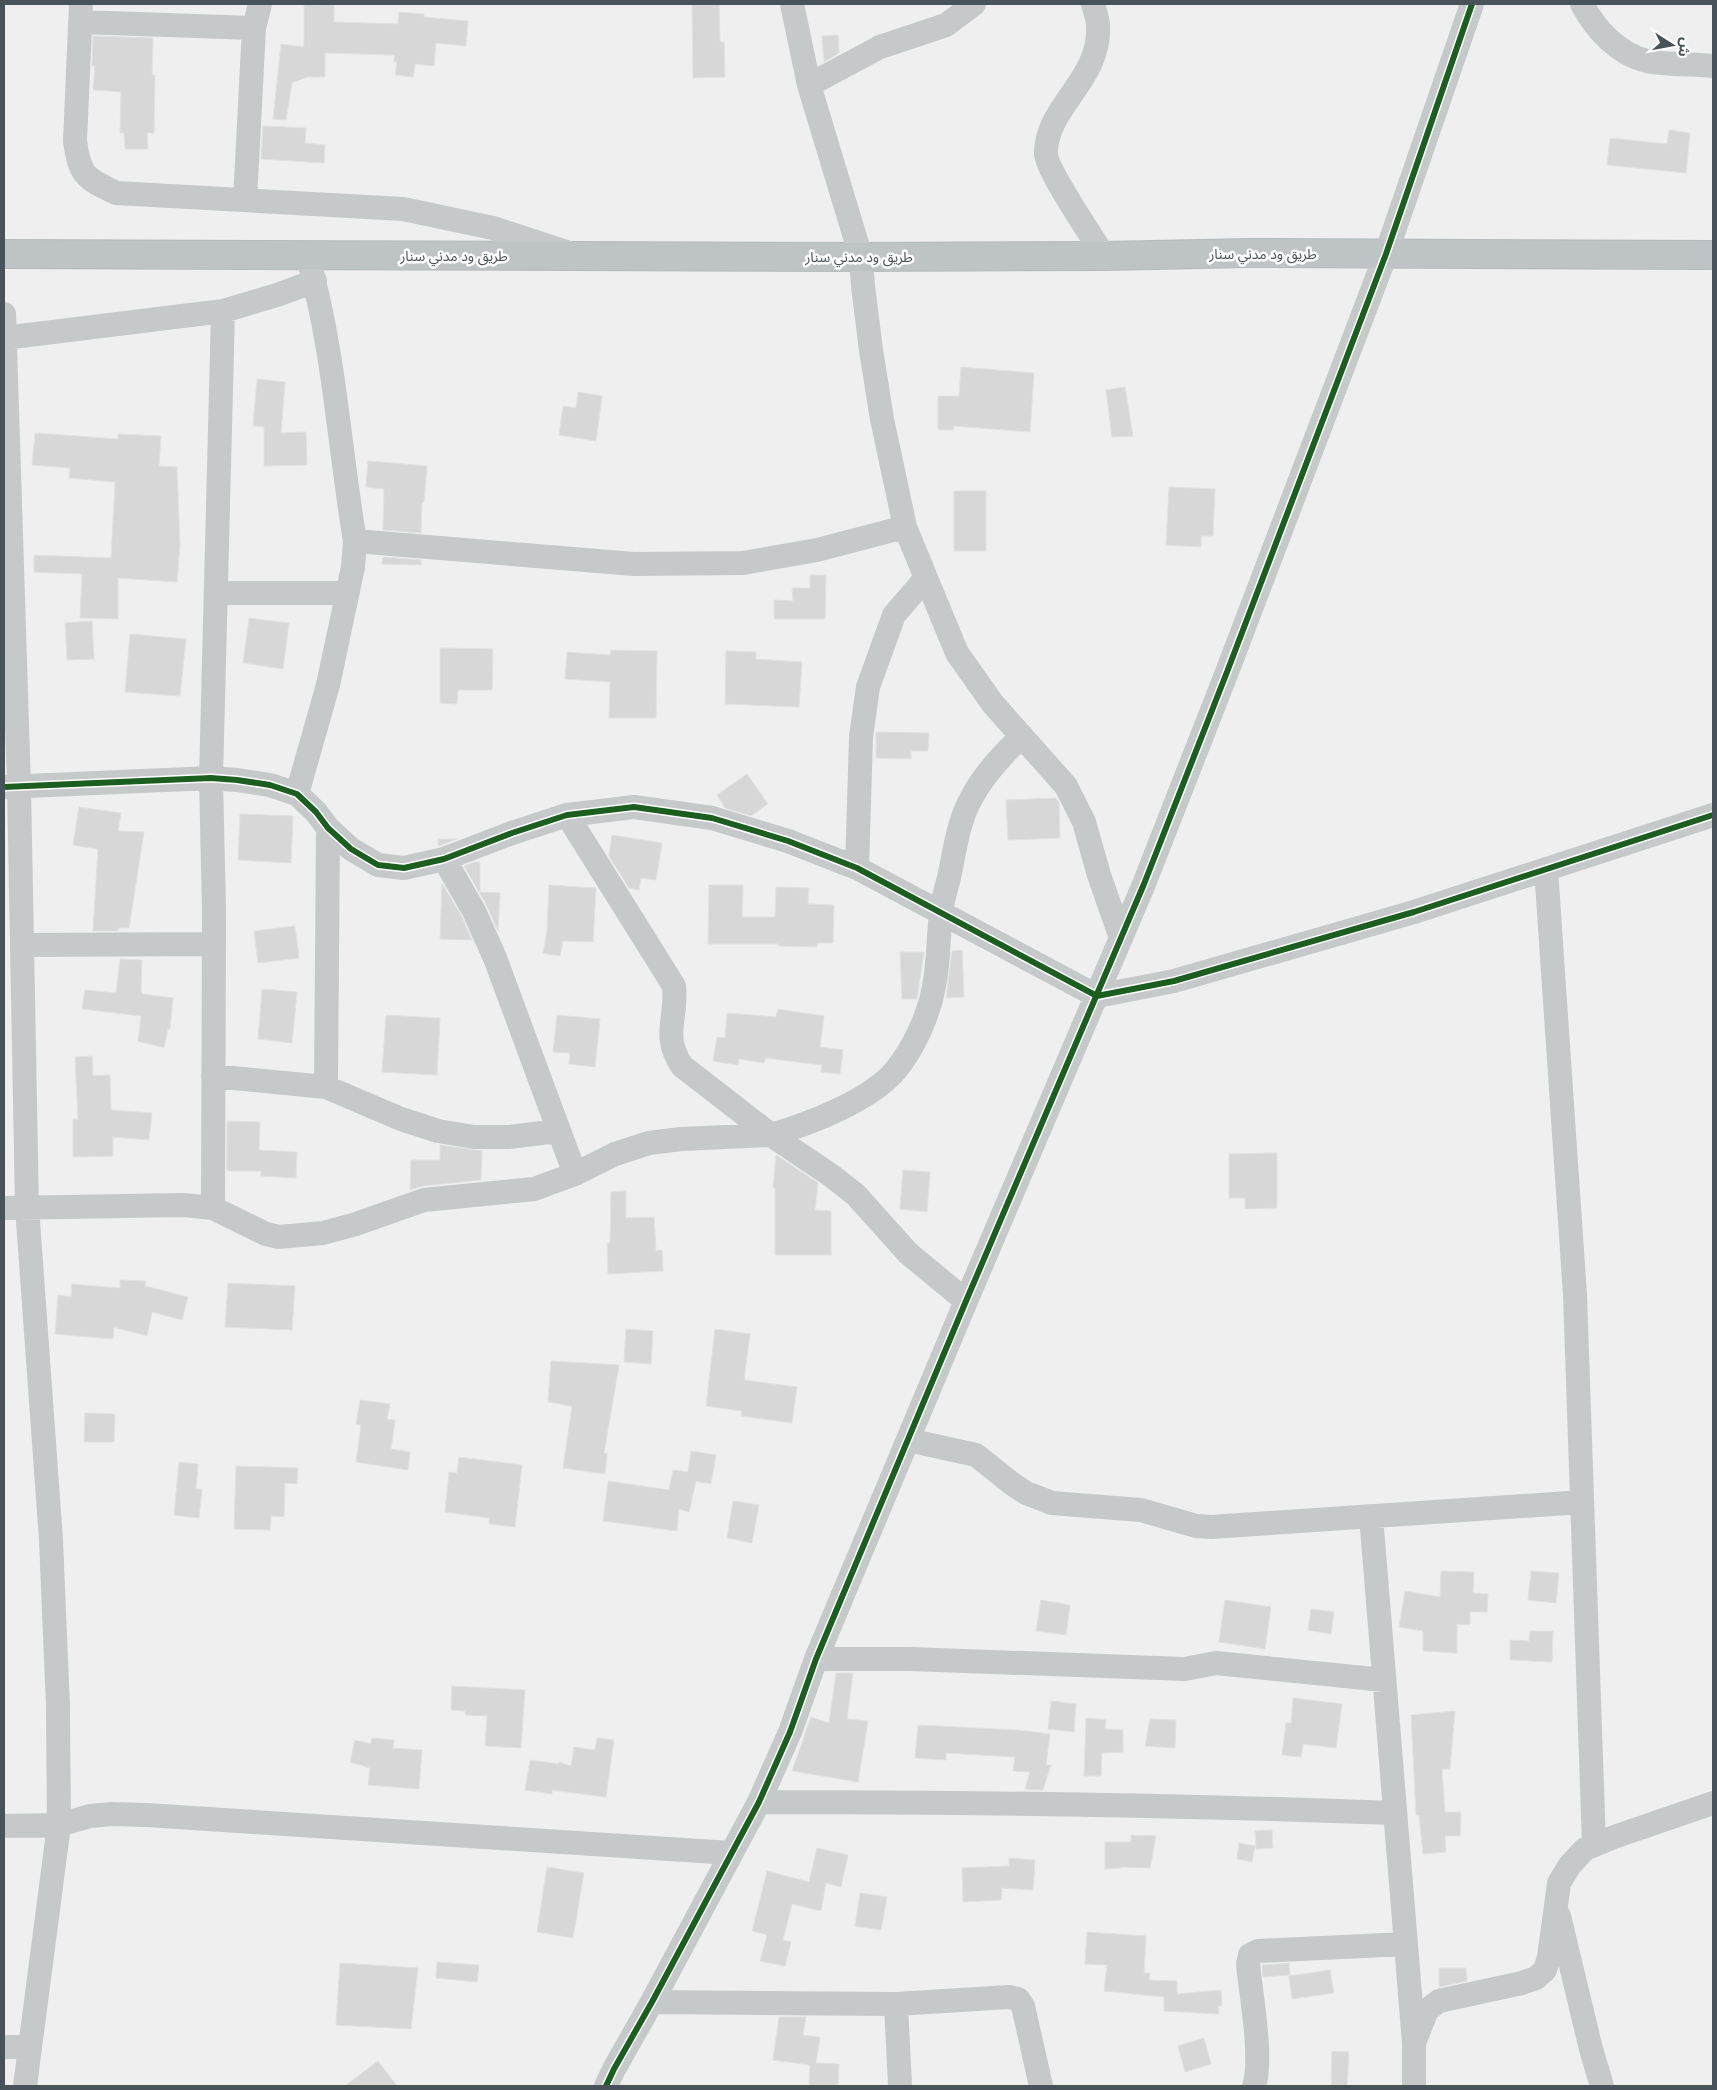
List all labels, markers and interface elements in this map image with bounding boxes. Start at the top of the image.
north arrow [1647,20,1697,70]
text: ش [1675,37,1694,58]
street label: طريق ود مدني سنار [1208,246,1317,265]
street label: طريق ود مدني سنار [399,248,508,267]
street label: طريق ود مدني سنار [804,249,913,268]

